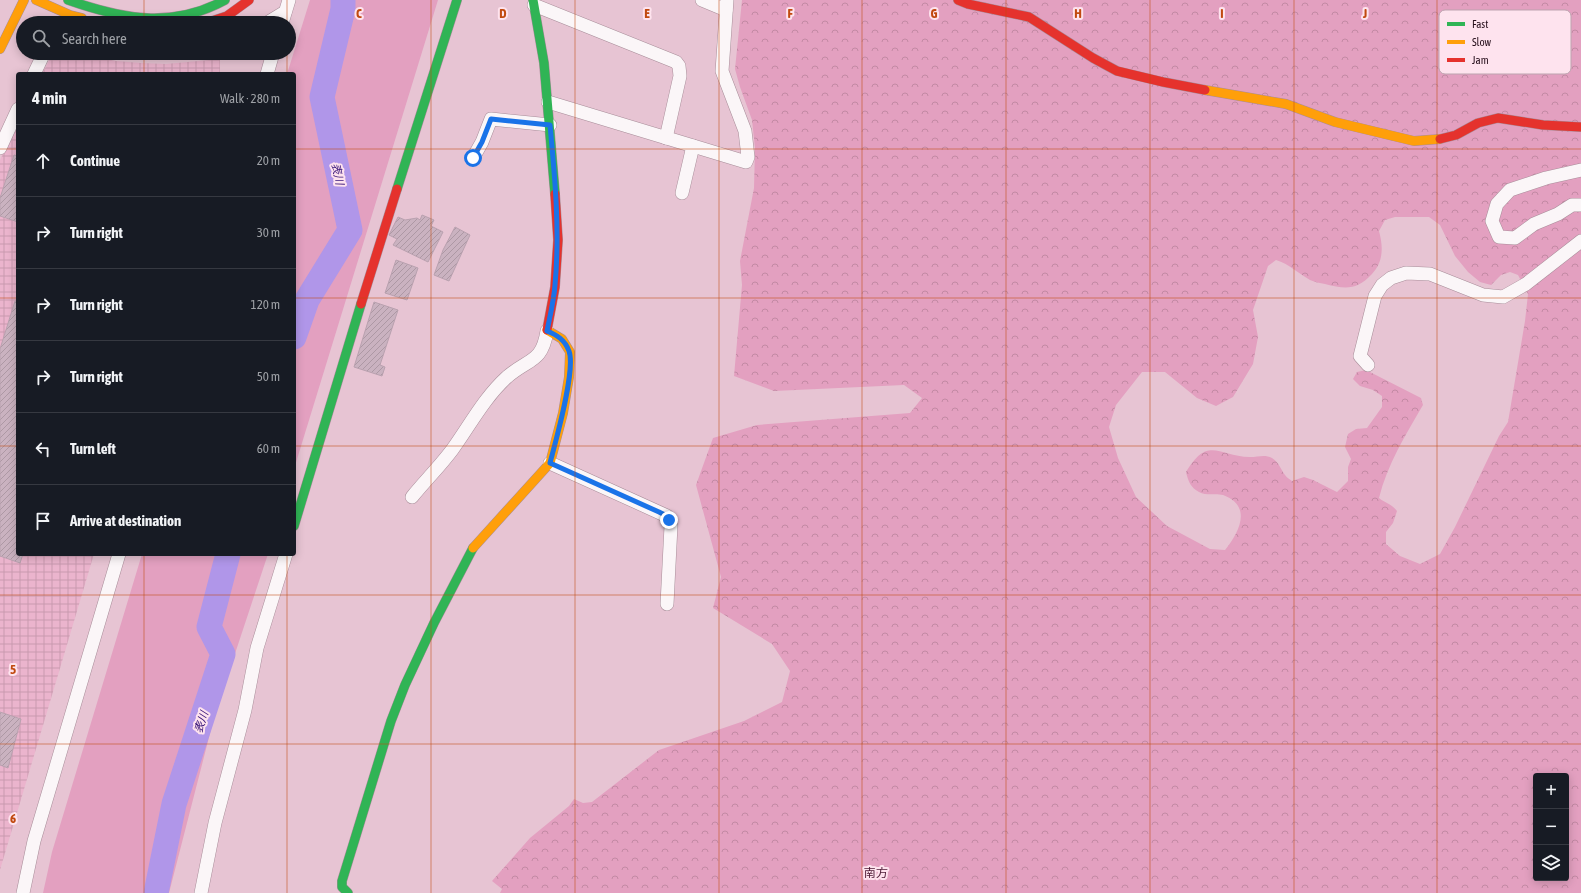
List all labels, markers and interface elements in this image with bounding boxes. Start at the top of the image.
text: C [356,6,362,21]
text: D [499,6,507,21]
text: E [644,6,650,21]
text: F [787,6,793,21]
text: G [931,6,938,21]
text: H [1074,6,1082,21]
text: I [1220,6,1224,21]
text: J [1362,6,1367,21]
legend [1439,10,1571,74]
search box [16,16,296,60]
text: Fast [1472,18,1488,30]
icon: search [30,27,52,49]
text: Search here [62,30,127,47]
text: Slow [1472,36,1491,48]
text: Jam [1472,54,1489,66]
text: 4 min [32,88,67,108]
text: Walk · 280 m [220,91,280,106]
route start [464,149,482,167]
icon: ahead [32,150,54,172]
text: Continue [70,152,120,169]
text: 20 m [257,153,280,168]
water label: 表川 [330,162,346,187]
icon: right [32,222,54,244]
text: Turn right [70,224,123,241]
text: 30 m [257,225,280,240]
icon: right [32,294,54,316]
text: Turn right [70,296,123,313]
text: 120 m [251,297,280,312]
icon: right [32,366,54,388]
text: Turn right [70,368,123,385]
text: 50 m [257,369,280,384]
icon: left [32,438,54,460]
text: Turn left [70,440,116,457]
text: 60 m [257,441,280,456]
icon: arrive [32,510,54,532]
route end [660,511,678,529]
text: Arrive at destination [70,512,181,529]
text: 5 [10,662,16,677]
water label: 表川 [192,709,210,734]
map controls [1533,773,1569,881]
button: + [1533,773,1569,809]
button: − [1533,809,1569,845]
text: 6 [10,811,16,826]
button: layers [1533,845,1569,881]
district label: 南方 [864,866,888,880]

